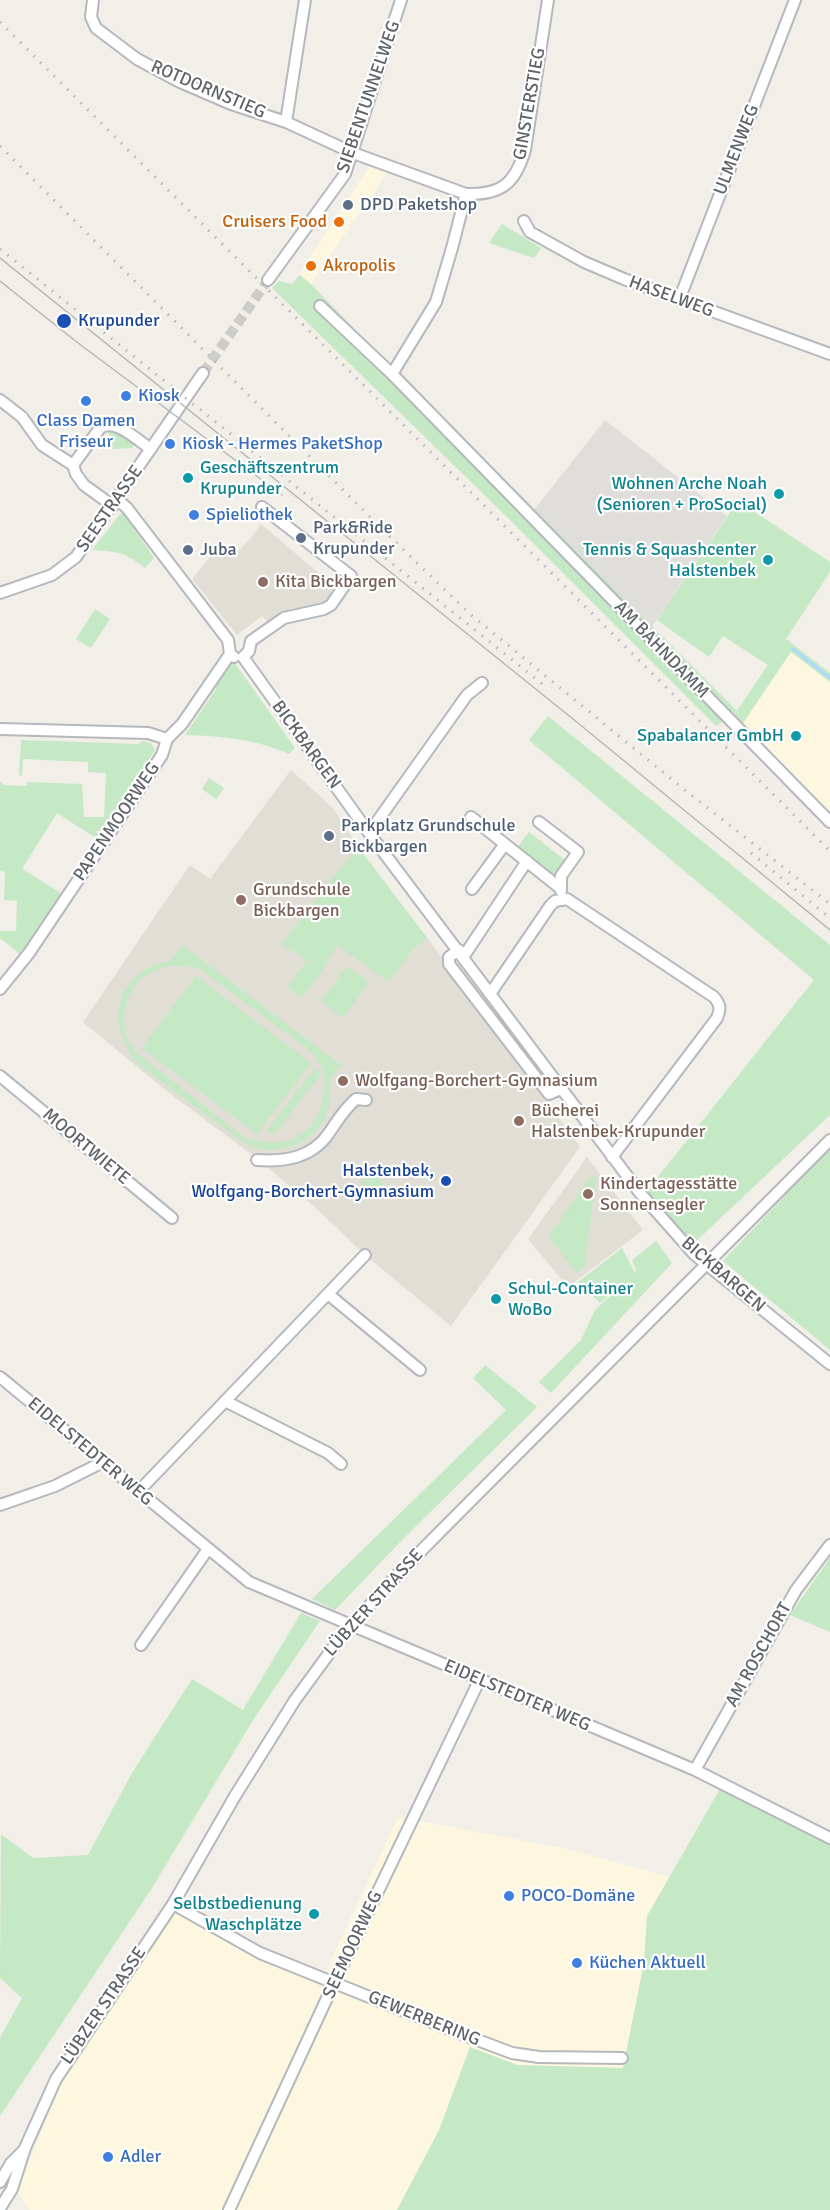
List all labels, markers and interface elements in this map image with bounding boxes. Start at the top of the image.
street label: SIEBENTUNNELWEG [333,18,405,176]
street label: GINSTERSTIEG [509,46,551,162]
street label: ROTDORNSTIEG [147,56,269,124]
street label: ULMENWEG [710,102,764,198]
place label: DPD Paketshop [360,194,477,216]
marker: DPD Paketshop [341,198,355,212]
place label: Cruisers Food [222,211,327,233]
marker: Cruisers Food [332,215,346,229]
place label: Akropolis [323,255,396,277]
marker: Akropolis [304,259,318,273]
street label: HASELWEG [626,272,716,322]
place label: Krupunder [78,310,160,332]
marker: Krupunder [55,312,73,330]
place label: Kiosk [138,385,180,407]
marker: Kiosk [119,389,133,403]
marker: Class Damen Friseur [79,394,93,408]
place label: Class Damen Friseur [37,410,135,452]
place label: Kiosk - Hermes PaketShop [182,433,383,455]
marker: Kiosk - Hermes PaketShop [163,437,177,451]
place label: Geschäftszentrum Krupunder [200,457,339,500]
street label: SEESTRASSE [72,462,148,556]
marker: Geschäftszentrum Krupunder [181,471,195,485]
place label: Wohnen Arche Noah (Senioren + ProSocial) [596,473,767,516]
marker: Wohnen Arche Noah (Senioren + ProSocial) [772,487,786,501]
place label: Spieliothek [206,504,293,526]
marker: Spieliothek [187,508,201,522]
place label: Park&Ride Krupunder [313,517,395,560]
marker: Park&Ride Krupunder [294,531,308,545]
place label: Juba [200,539,237,561]
place label: Tennis & Squashcenter Halstenbek [583,539,756,582]
marker: Juba [181,543,195,557]
marker: Tennis & Squashcenter Halstenbek [761,553,775,567]
place label: Kita Bickbargen [275,571,397,593]
marker: Kita Bickbargen [256,575,270,589]
street label: AM BAHNDAMM [609,597,713,703]
street label: BICKBARGEN [267,697,345,793]
place label: Spabalancer GmbH [637,725,784,747]
marker: Spabalancer GmbH [789,729,803,743]
street label: PAPENMOORWEG [69,759,165,885]
place label: Parkplatz Grundschule Bickbargen [341,815,515,858]
marker: Parkplatz Grundschule Bickbargen [322,829,336,843]
place label: Grundschule Bickbargen [253,879,351,922]
marker: Grundschule Bickbargen [234,893,248,907]
place label: Wolfgang-Borchert-Gymnasium [355,1070,598,1092]
marker: Wolfgang-Borchert-Gymnasium [336,1074,350,1088]
place label: Bücherei Halstenbek-Krupunder [531,1100,705,1142]
street label: MOORTWIETE [38,1104,134,1190]
marker: Bücherei Halstenbek-Krupunder [512,1114,526,1128]
place label: Halstenbek, Wolfgang-Borchert-Gymnasium [191,1160,434,1202]
place label: Kindertagesstätte Sonnensegler [600,1173,737,1216]
marker: Halstenbek, Wolfgang-Borchert-Gymnasium [439,1174,453,1188]
marker: Kindertagesstätte Sonnensegler [581,1187,595,1201]
street label: BICKBARGEN [677,1233,769,1317]
place label: Schul-Container WoBo [508,1278,633,1320]
marker: Schul-Container WoBo [489,1292,503,1306]
street label: EIDELSTEDTER WEG [23,1393,157,1511]
street label: LÜBZER STRASSE [320,1545,428,1661]
street label: AM ROSCHORT [721,1599,797,1711]
street label: EIDELSTEDTER WEG [440,1655,594,1737]
place label: POCO-Domäne [521,1885,635,1907]
street label: SEEMOORWEG [319,1888,387,2002]
marker: POCO-Domäne [502,1889,516,1903]
place label: Selbstbedienung Waschplätze [173,1893,302,1936]
marker: Selbstbedienung Waschplätze [307,1907,321,1921]
street label: LÜBZER STRASSE [57,1943,151,2069]
place label: Küchen Aktuell [589,1952,706,1974]
marker: Küchen Aktuell [570,1956,584,1970]
street label: GEWERBERING [365,1987,483,2051]
place label: Adler [120,2146,161,2168]
marker: Adler [101,2150,115,2164]

